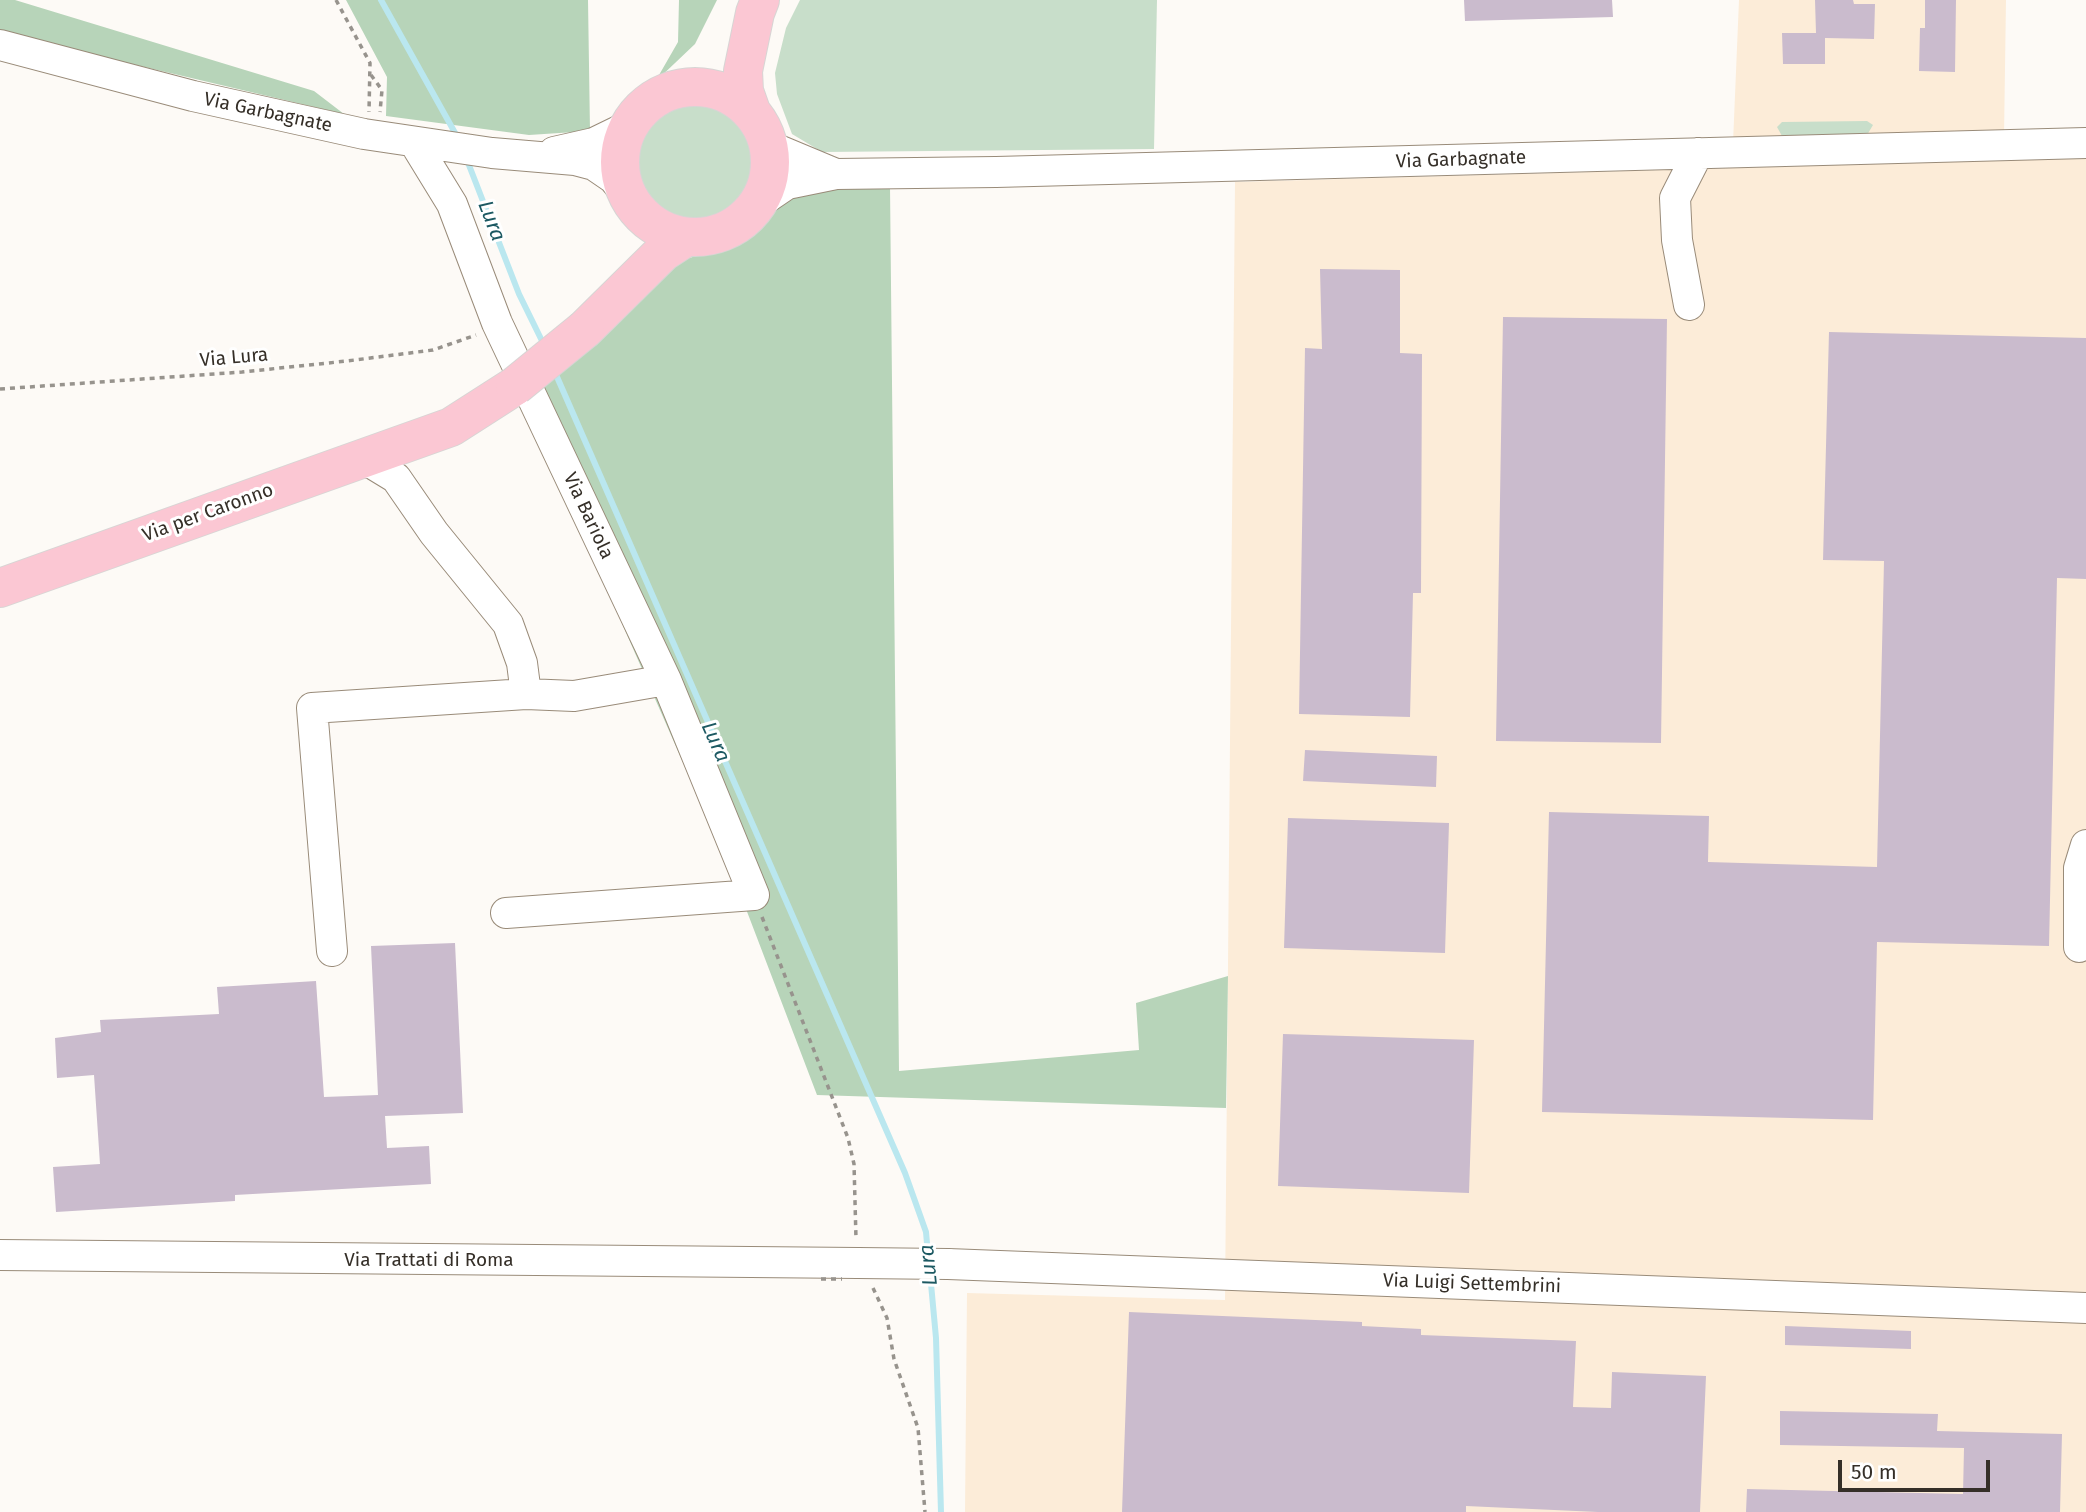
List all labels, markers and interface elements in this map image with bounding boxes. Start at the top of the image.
street label: Via Garbagnate [202,88,334,138]
street label: Via Garbagnate [1395,146,1527,174]
water label: Lura [472,197,510,245]
street label: Via Lura [199,344,269,372]
street label: Via Bariola [558,469,618,563]
street label: Via per Caronno [140,479,276,547]
water label: Lura [695,718,735,766]
water label: Lura [914,1243,944,1287]
street label: Via Trattati di Roma [344,1250,514,1272]
street label: Via Luigi Settembrini [1382,1269,1562,1299]
scale bar [1841,1446,1993,1490]
text: 50 m [1851,1459,1897,1485]

